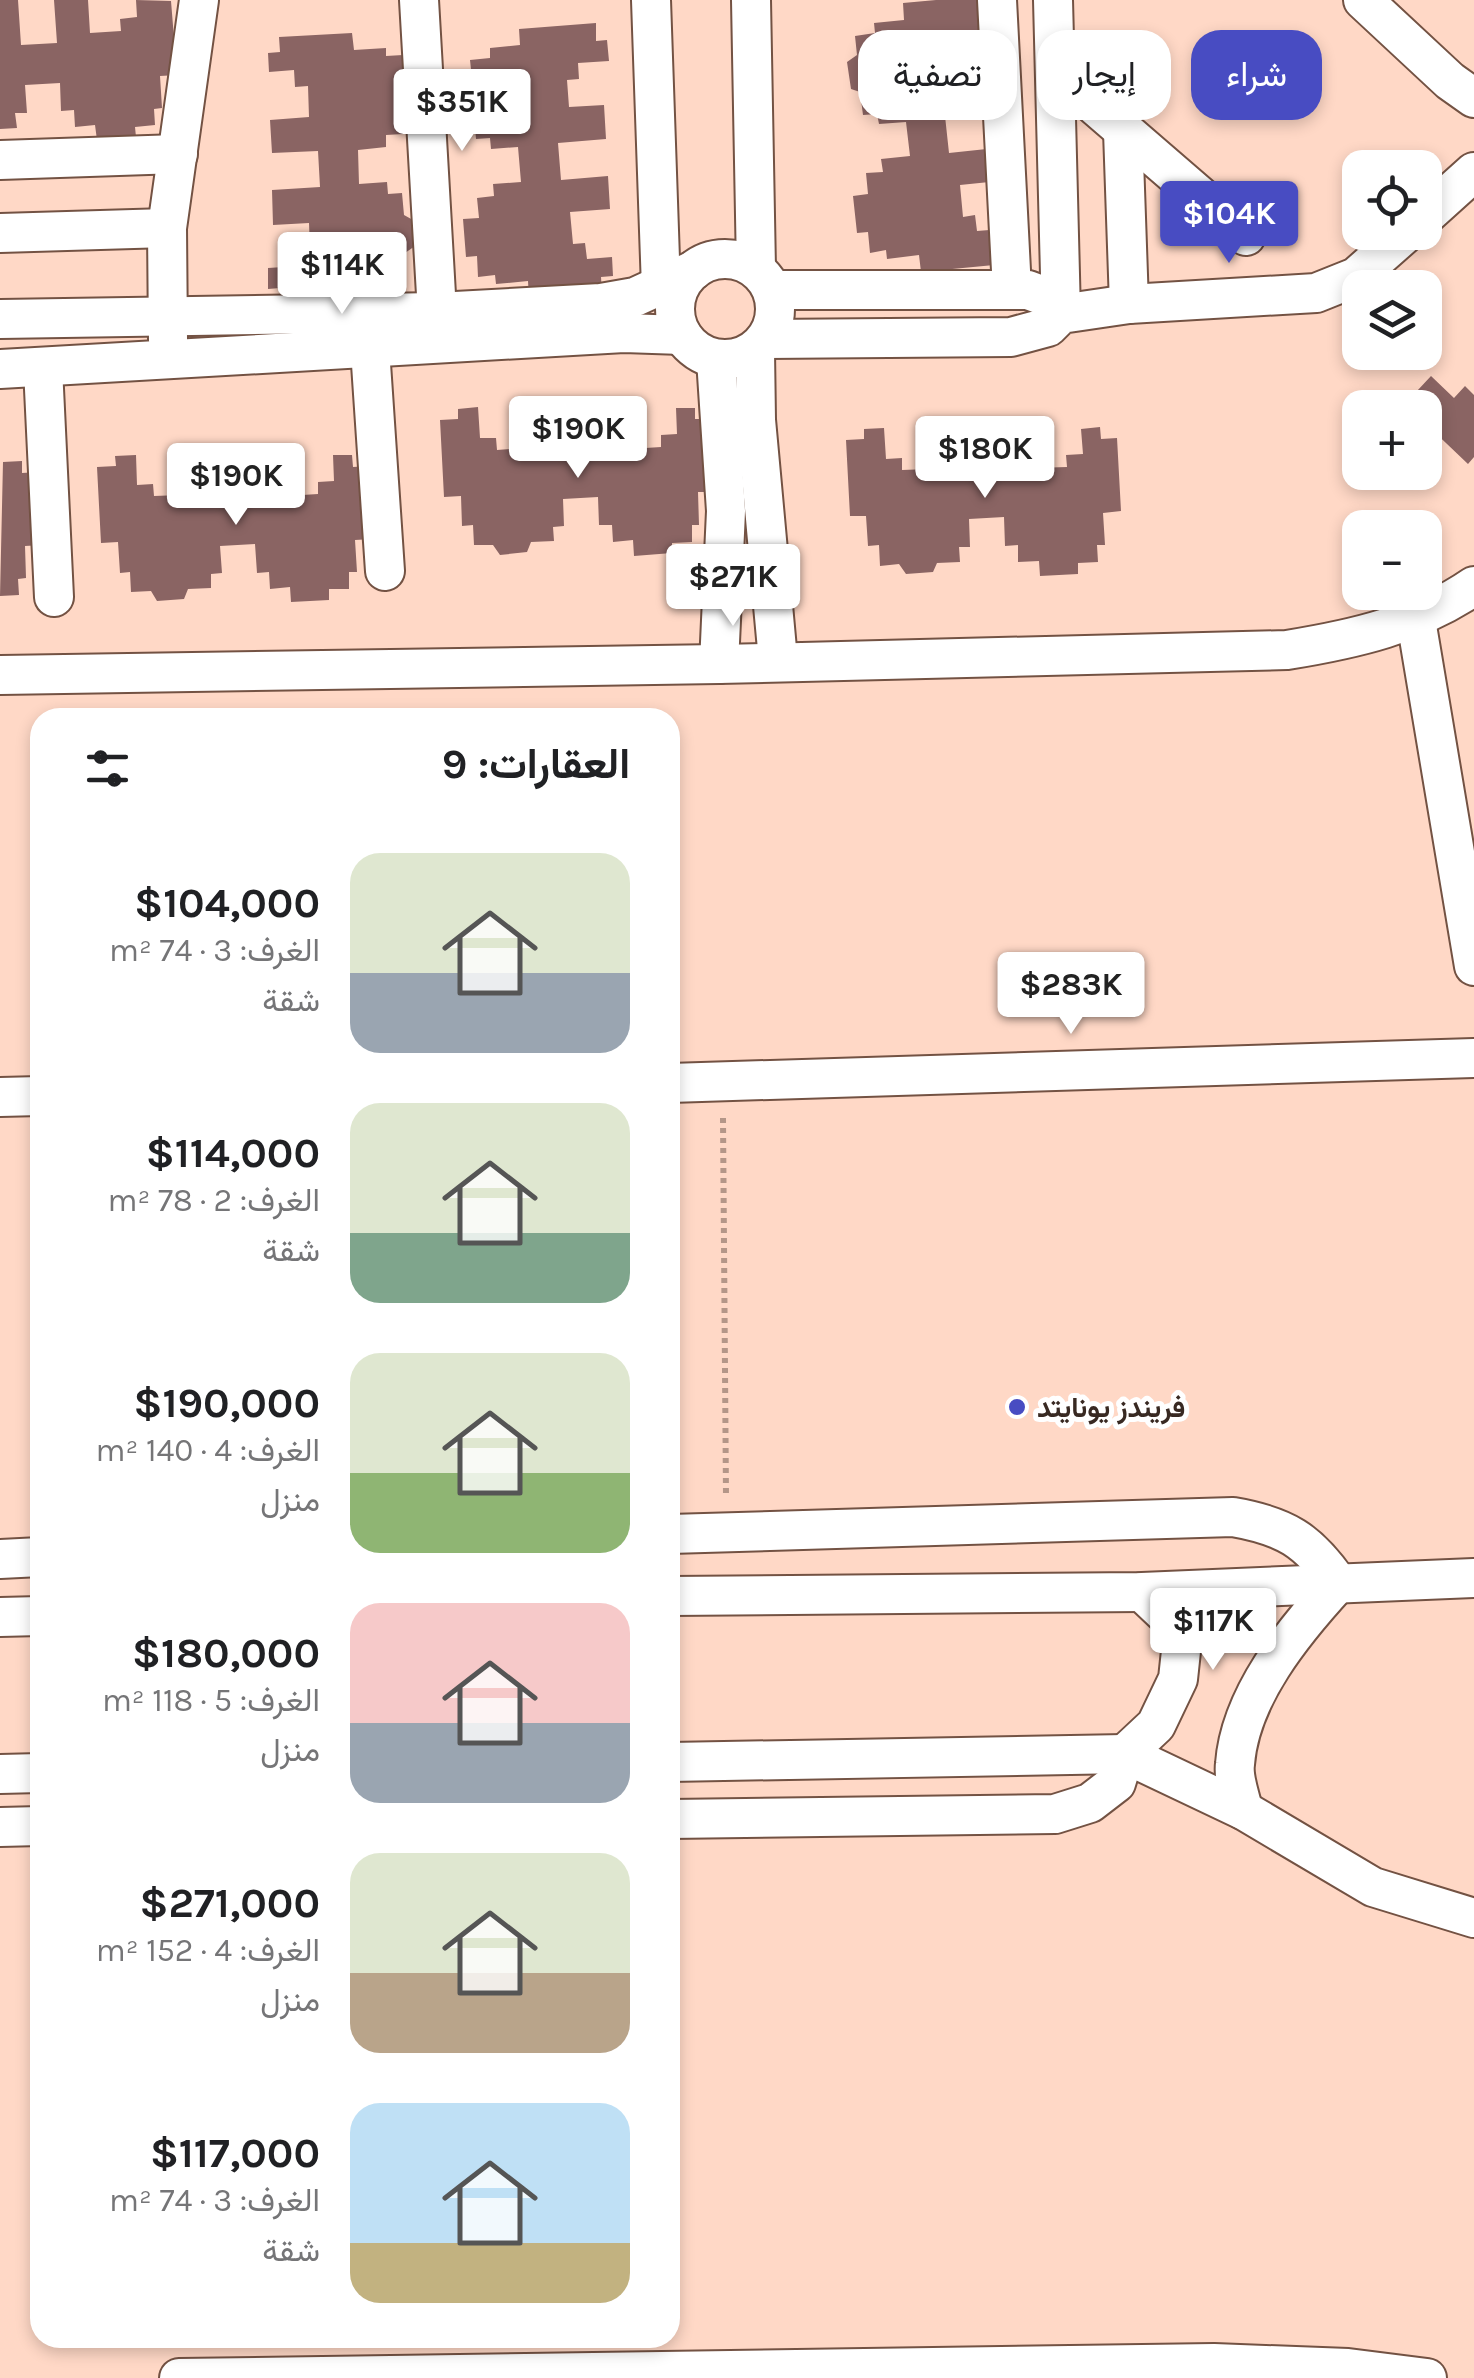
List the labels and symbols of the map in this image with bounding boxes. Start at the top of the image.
pin: $351K [392,69,532,154]
pin: $104K [1159,181,1299,266]
pin: $114K [272,232,412,317]
pin: $190K [508,396,648,481]
pin: $180K [915,416,1055,501]
pin: $190K [166,443,306,528]
pin: $271K [663,544,803,629]
pin: $283K [1001,952,1141,1037]
place label: فريندز يونايتد [1037,1391,1185,1425]
marker: فريندز يونايتد [1006,1396,1028,1418]
pin: $117K [1143,1588,1283,1673]

